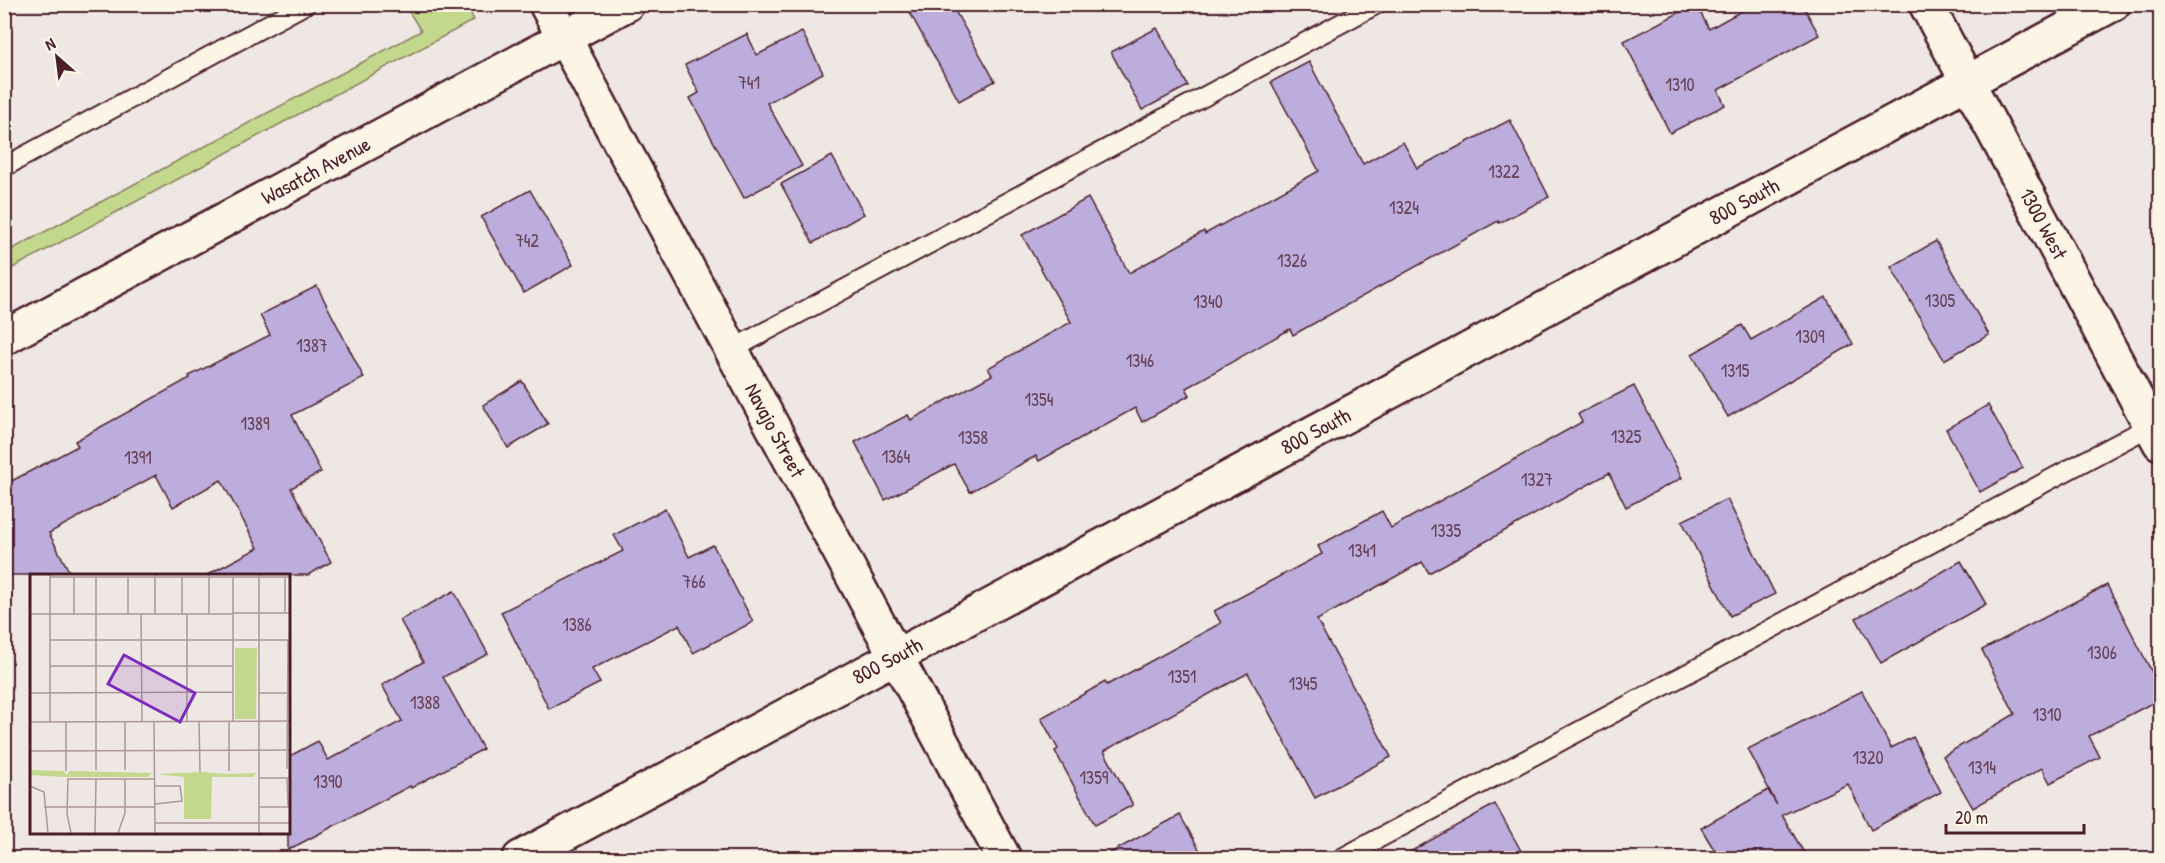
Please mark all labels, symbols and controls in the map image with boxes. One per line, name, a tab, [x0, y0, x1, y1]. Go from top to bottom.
north arrow	[27, 27, 87, 87]
text: N	[41, 32, 59, 55]
house number: 741	[738, 70, 760, 95]
house number: 1310	[1665, 72, 1695, 97]
street label: Wasatch Avenue	[256, 129, 375, 211]
house number: 1322	[1488, 159, 1520, 184]
street label: 800 South	[1704, 171, 1784, 232]
street label: 1300 West	[2013, 183, 2075, 265]
house number: 1324	[1389, 195, 1419, 220]
house number: 742	[515, 228, 540, 253]
house number: 1326	[1277, 248, 1307, 273]
house number: 1305	[1925, 288, 1956, 313]
house number: 1340	[1193, 289, 1223, 314]
house number: 1309	[1795, 324, 1825, 349]
house number: 1387	[296, 333, 328, 358]
house number: 1346	[1126, 348, 1154, 373]
house number: 1315	[1721, 358, 1750, 383]
street label: Navajo Street	[738, 378, 813, 483]
house number: 1354	[1025, 387, 1054, 412]
street label: 800 South	[1276, 400, 1356, 461]
house number: 1389	[241, 411, 270, 436]
house number: 1325	[1611, 424, 1642, 449]
house number: 1358	[958, 425, 988, 450]
house number: 1364	[882, 444, 911, 469]
house number: 1391	[124, 445, 152, 470]
house number: 1327	[1521, 467, 1553, 492]
house number: 1335	[1431, 518, 1462, 543]
house number: 1341	[1348, 538, 1376, 563]
house number: 766	[682, 569, 706, 594]
inset map	[30, 574, 290, 833]
house number: 1386	[562, 612, 592, 637]
street label: 800 South	[847, 630, 927, 691]
house number: 1306	[2087, 640, 2117, 665]
house number: 1351	[1168, 664, 1196, 689]
house number: 1345	[1289, 671, 1318, 696]
house number: 1388	[410, 690, 440, 715]
house number: 1310	[2032, 702, 2062, 727]
house number: 1320	[1852, 745, 1884, 770]
house number: 1314	[1968, 755, 1996, 780]
house number: 1359	[1080, 765, 1109, 790]
house number: 1390	[313, 769, 343, 794]
scale bar	[1946, 797, 2084, 835]
text: 20 m	[1955, 805, 1988, 830]

